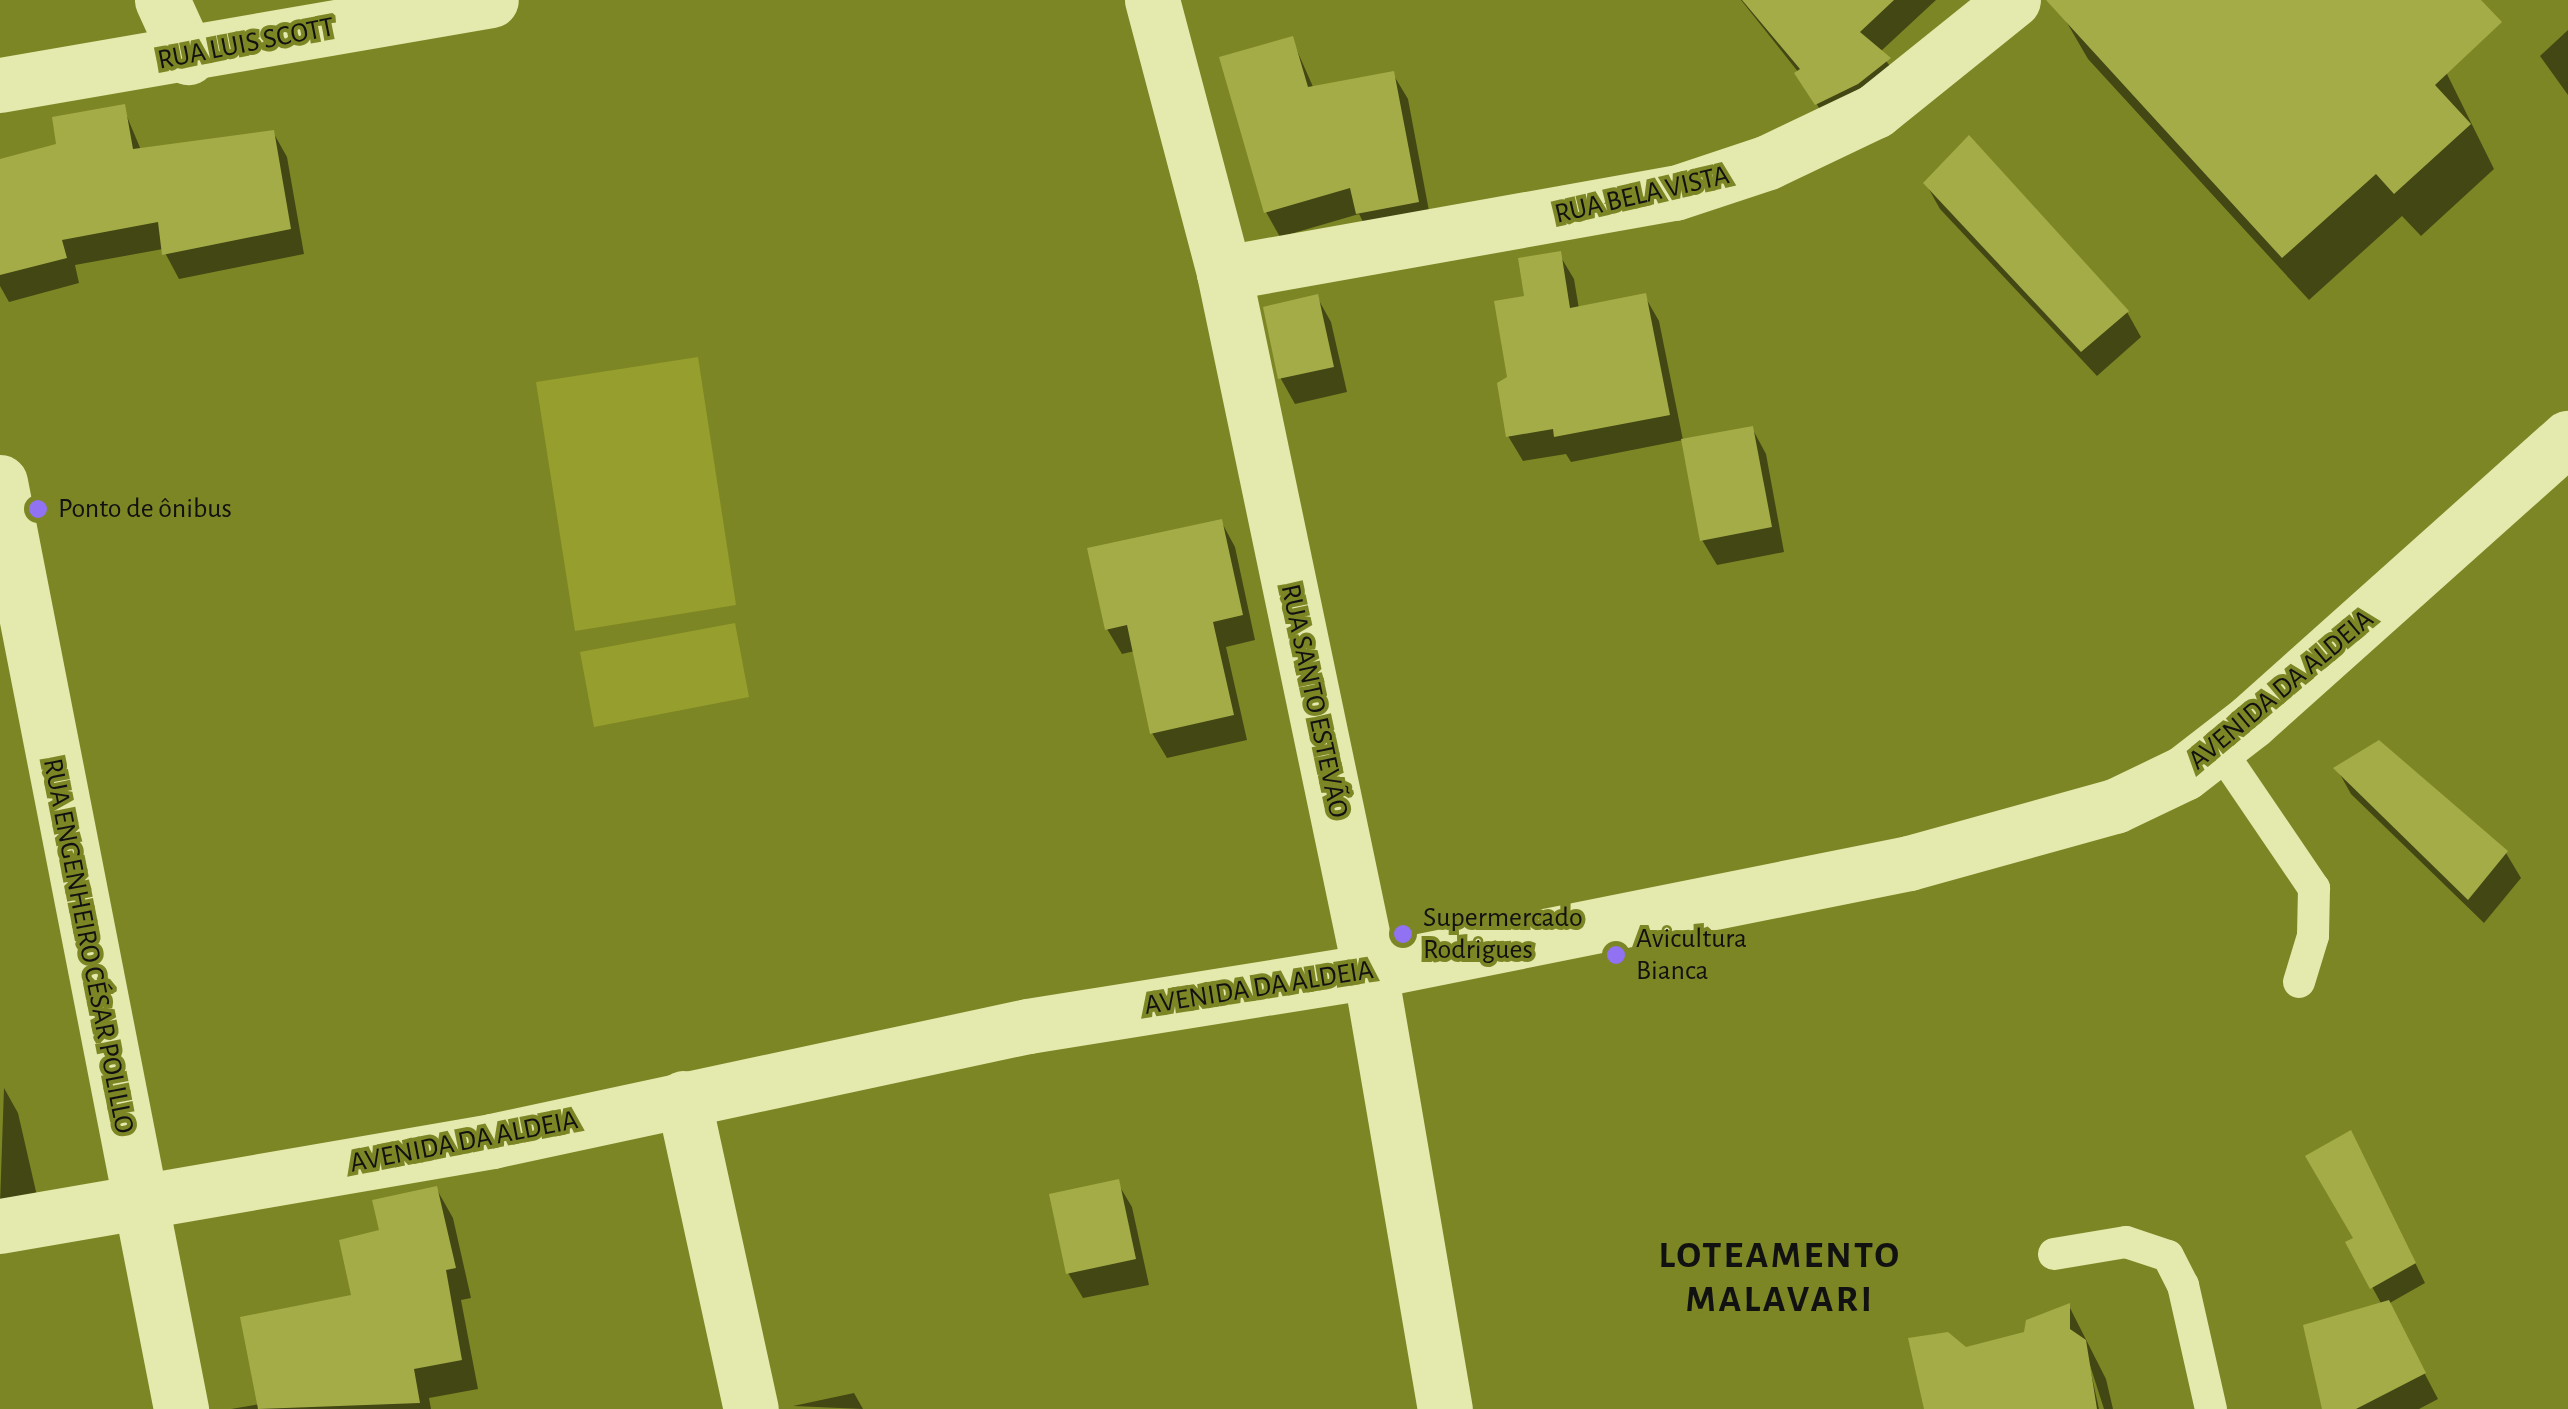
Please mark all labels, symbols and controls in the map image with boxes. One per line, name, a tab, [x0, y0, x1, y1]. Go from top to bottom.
street label: RUA LUIS SCOTT	[155, 10, 337, 78]
street label: RUA BELA VISTA	[1551, 159, 1733, 231]
place label: Ponto de ônibus	[58, 492, 232, 526]
marker: Ponto de ônibus	[27, 498, 49, 520]
street label: RUA SANTO ESTEVÃO	[1273, 581, 1355, 821]
street label: AVENIDA DA ALDEIA	[2181, 603, 2381, 777]
street label: RUA ENGENHEIRO CÉSAR POLILLO	[35, 756, 141, 1136]
place label: Supermercado Rodrigues	[1423, 901, 1583, 967]
place label: Avicultura Bianca	[1636, 922, 1747, 988]
marker: Supermercado Rodrigues	[1392, 923, 1414, 945]
marker: Avicultura Bianca	[1605, 944, 1627, 966]
street label: AVENIDA DA ALDEIA	[1142, 953, 1376, 1023]
street label: AVENIDA DA ALDEIA	[347, 1103, 581, 1181]
district label: LOTEAMENTO MALAVARI	[1659, 1234, 1901, 1324]

